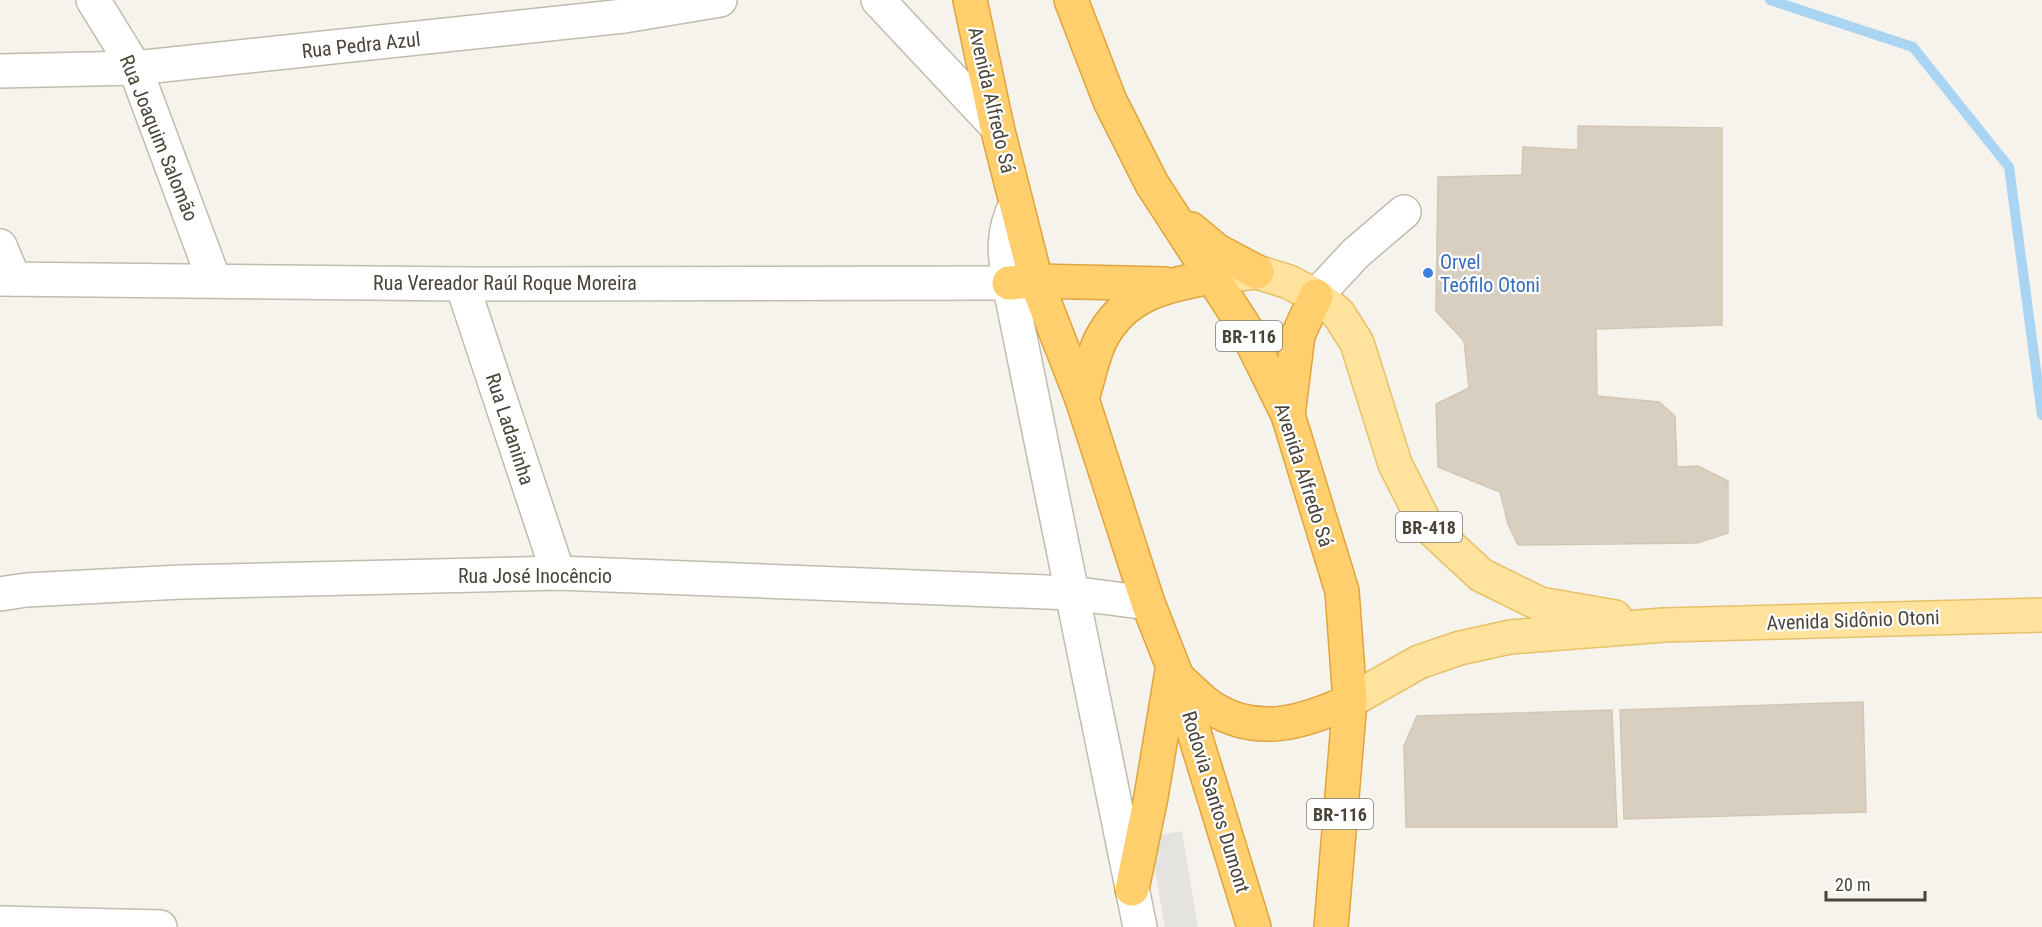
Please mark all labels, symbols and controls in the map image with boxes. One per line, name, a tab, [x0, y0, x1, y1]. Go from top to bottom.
street label: Avenida Alfredo Sá	[963, 24, 1021, 176]
street label: Rua Pedra Azul	[300, 27, 422, 63]
street label: Rua Joaquim Salomão	[115, 51, 203, 225]
place label: Orvel Teófilo Otoni	[1440, 250, 1540, 297]
marker: Orvel Teófilo Otoni	[1421, 266, 1435, 280]
street label: Rua Vereador Raúl Roque Moreira	[373, 271, 637, 295]
road number: BR-116	[1216, 321, 1282, 351]
street label: Rua Ladaninha	[481, 370, 539, 488]
street label: Avenida Alfredo Sá	[1269, 400, 1339, 550]
road number: BR-418	[1396, 512, 1462, 542]
street label: Rua José Inocêncio	[458, 564, 612, 588]
street label: Avenida Sidônio Otoni	[1766, 605, 1940, 635]
street label: Rodovia Santos Dumont	[1177, 708, 1255, 896]
road number: BR-116	[1307, 799, 1373, 829]
scale bar	[1826, 864, 1925, 902]
text: 20 m	[1835, 874, 1870, 895]

